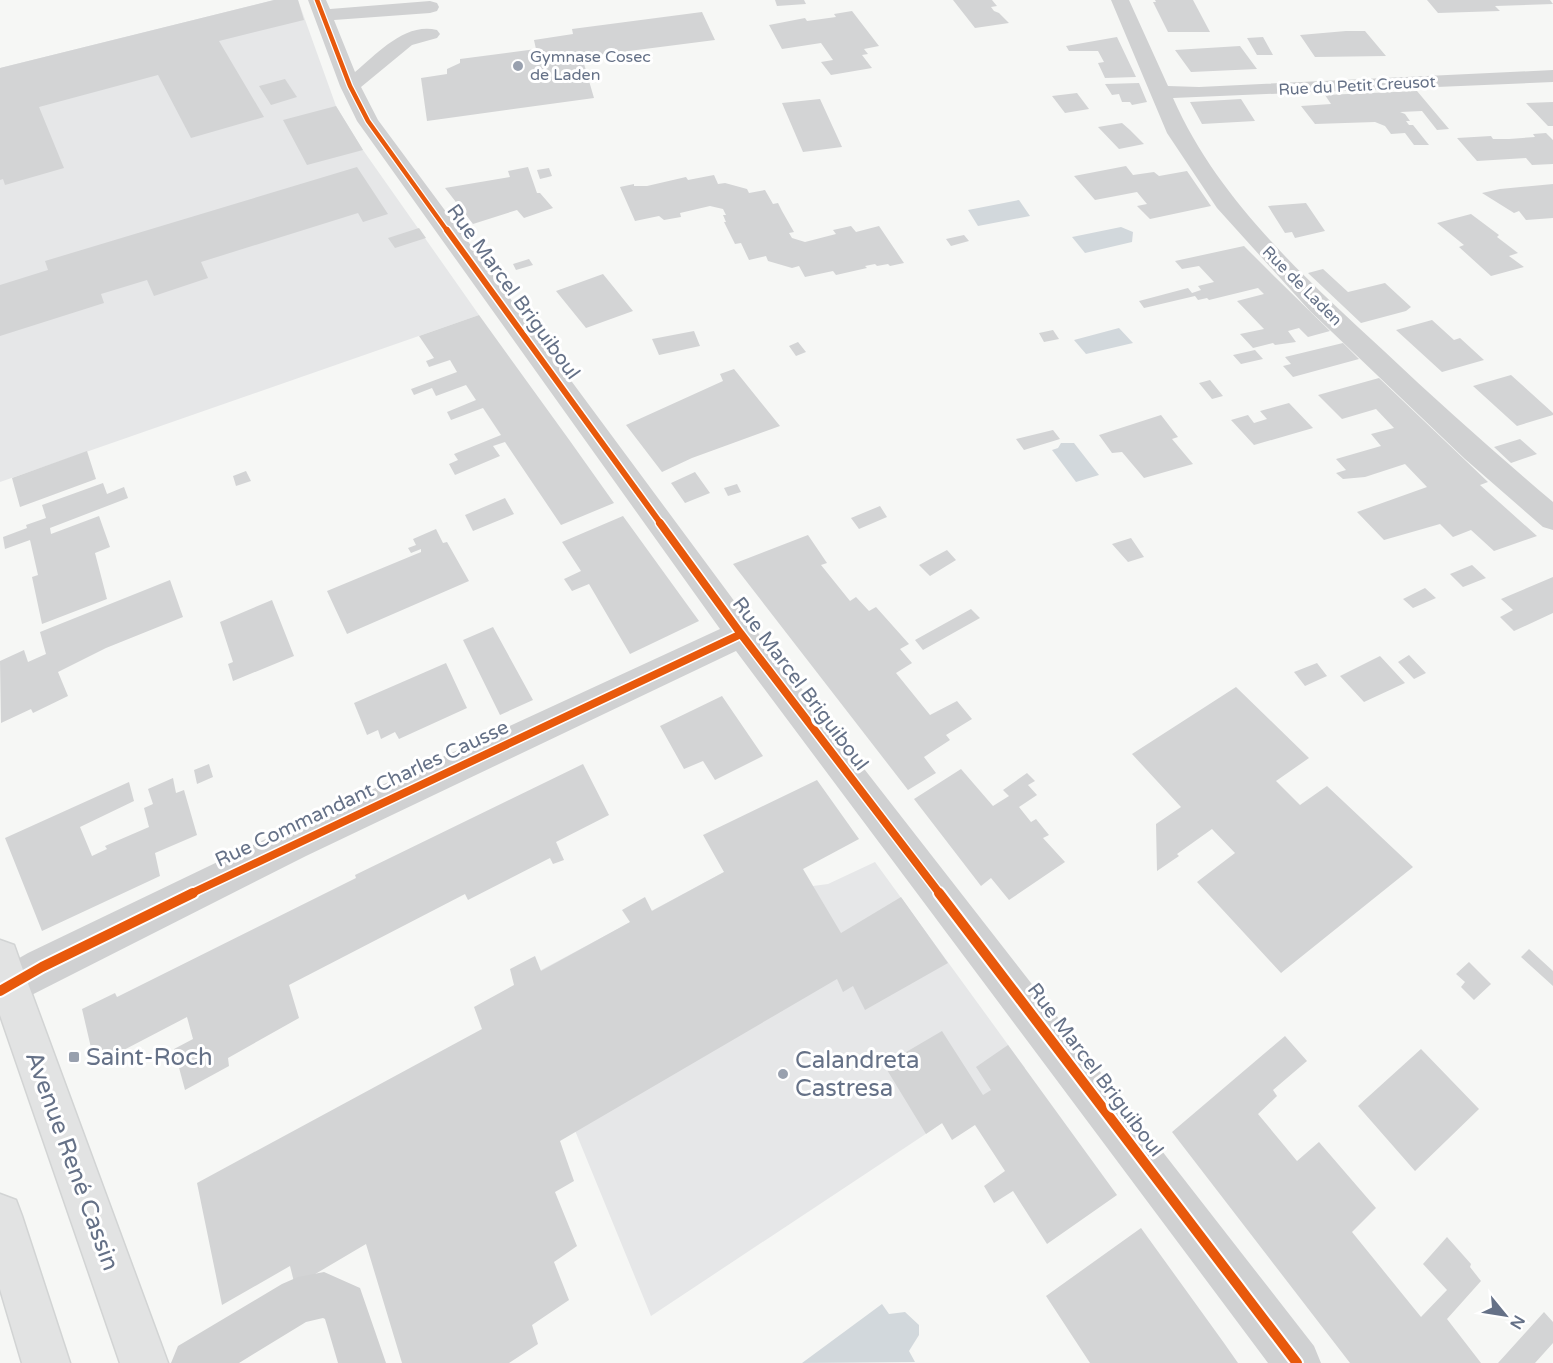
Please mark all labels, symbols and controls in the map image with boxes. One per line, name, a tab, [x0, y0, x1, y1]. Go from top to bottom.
place label: Gymnase Cosec de Laden	[530, 47, 651, 85]
marker: Gymnase Cosec de Laden	[511, 59, 525, 73]
street label: Rue du Petit Creusot	[1278, 72, 1436, 100]
street label: Rue Marcel Briguiboul	[441, 200, 585, 384]
street label: Rue de Laden	[1258, 242, 1346, 330]
street label: Rue Marcel Briguiboul	[727, 593, 873, 775]
street label: Rue Commandant Charles Causse	[211, 715, 513, 873]
street label: Rue Marcel Briguiboul	[1022, 979, 1168, 1161]
place label: Saint-Roch	[86, 1043, 213, 1072]
place label: Calandreta Castresa	[795, 1046, 919, 1103]
street label: Avenue René Cassin	[19, 1047, 125, 1275]
marker: Saint-Roch	[67, 1050, 81, 1064]
marker: Calandreta Castresa	[776, 1067, 790, 1081]
north arrow	[1475, 1285, 1535, 1345]
text: N	[1505, 1311, 1529, 1333]

